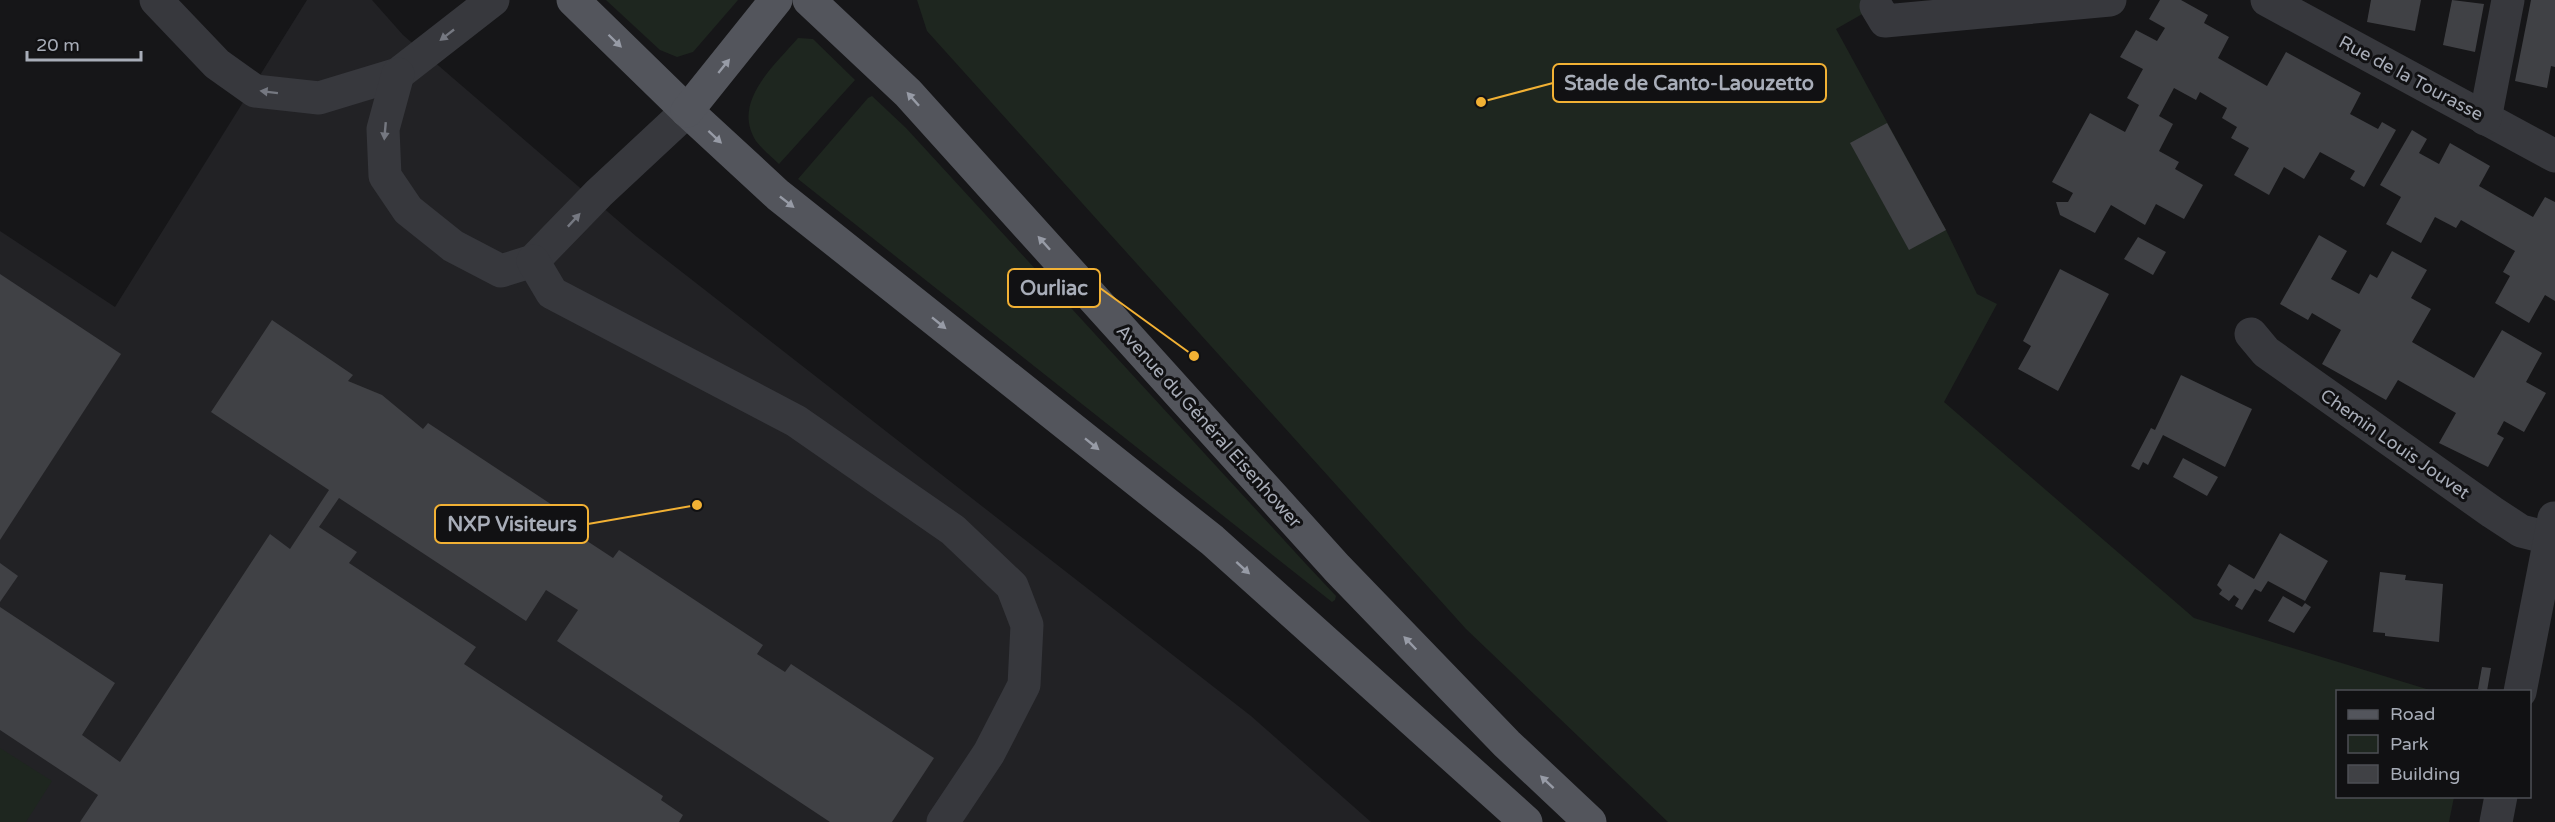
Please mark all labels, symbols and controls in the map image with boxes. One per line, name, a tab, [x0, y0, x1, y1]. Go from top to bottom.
scale bar	[27, 24, 141, 62]
one-way arrow	[439, 29, 455, 42]
street label: Rue de la Tourasse	[2335, 31, 2487, 125]
text: 20 m	[36, 34, 80, 56]
one-way arrow	[607, 34, 622, 48]
one-way arrow	[717, 58, 730, 74]
callout: Stade de Canto-Laouzetto	[1553, 64, 1826, 102]
text: Stade de Canto-Laouzetto	[1564, 72, 1814, 96]
one-way arrow	[260, 87, 279, 97]
one-way arrow	[907, 92, 921, 106]
one-way arrow	[380, 121, 389, 140]
one-way arrow	[707, 130, 722, 143]
one-way arrow	[779, 195, 794, 207]
one-way arrow	[567, 212, 581, 227]
one-way arrow	[1037, 236, 1051, 251]
callout: Ourliac	[1008, 269, 1100, 307]
text: Ourliac	[1020, 277, 1088, 301]
one-way arrow	[931, 316, 947, 329]
street label: Avenue du Général Eisenhower	[1112, 320, 1306, 532]
street label: Chemin Louis Jouvet	[2316, 384, 2474, 504]
one-way arrow	[1084, 438, 1099, 450]
callout: NXP Visiteurs	[435, 505, 588, 543]
text: NXP Visiteurs	[447, 513, 577, 537]
one-way arrow	[1235, 561, 1250, 575]
one-way arrow	[1403, 637, 1417, 651]
legend	[2336, 690, 2531, 798]
text: Road	[2390, 703, 2435, 725]
text: Park	[2390, 733, 2429, 755]
text: Building	[2390, 763, 2460, 785]
one-way arrow	[1540, 776, 1555, 789]

